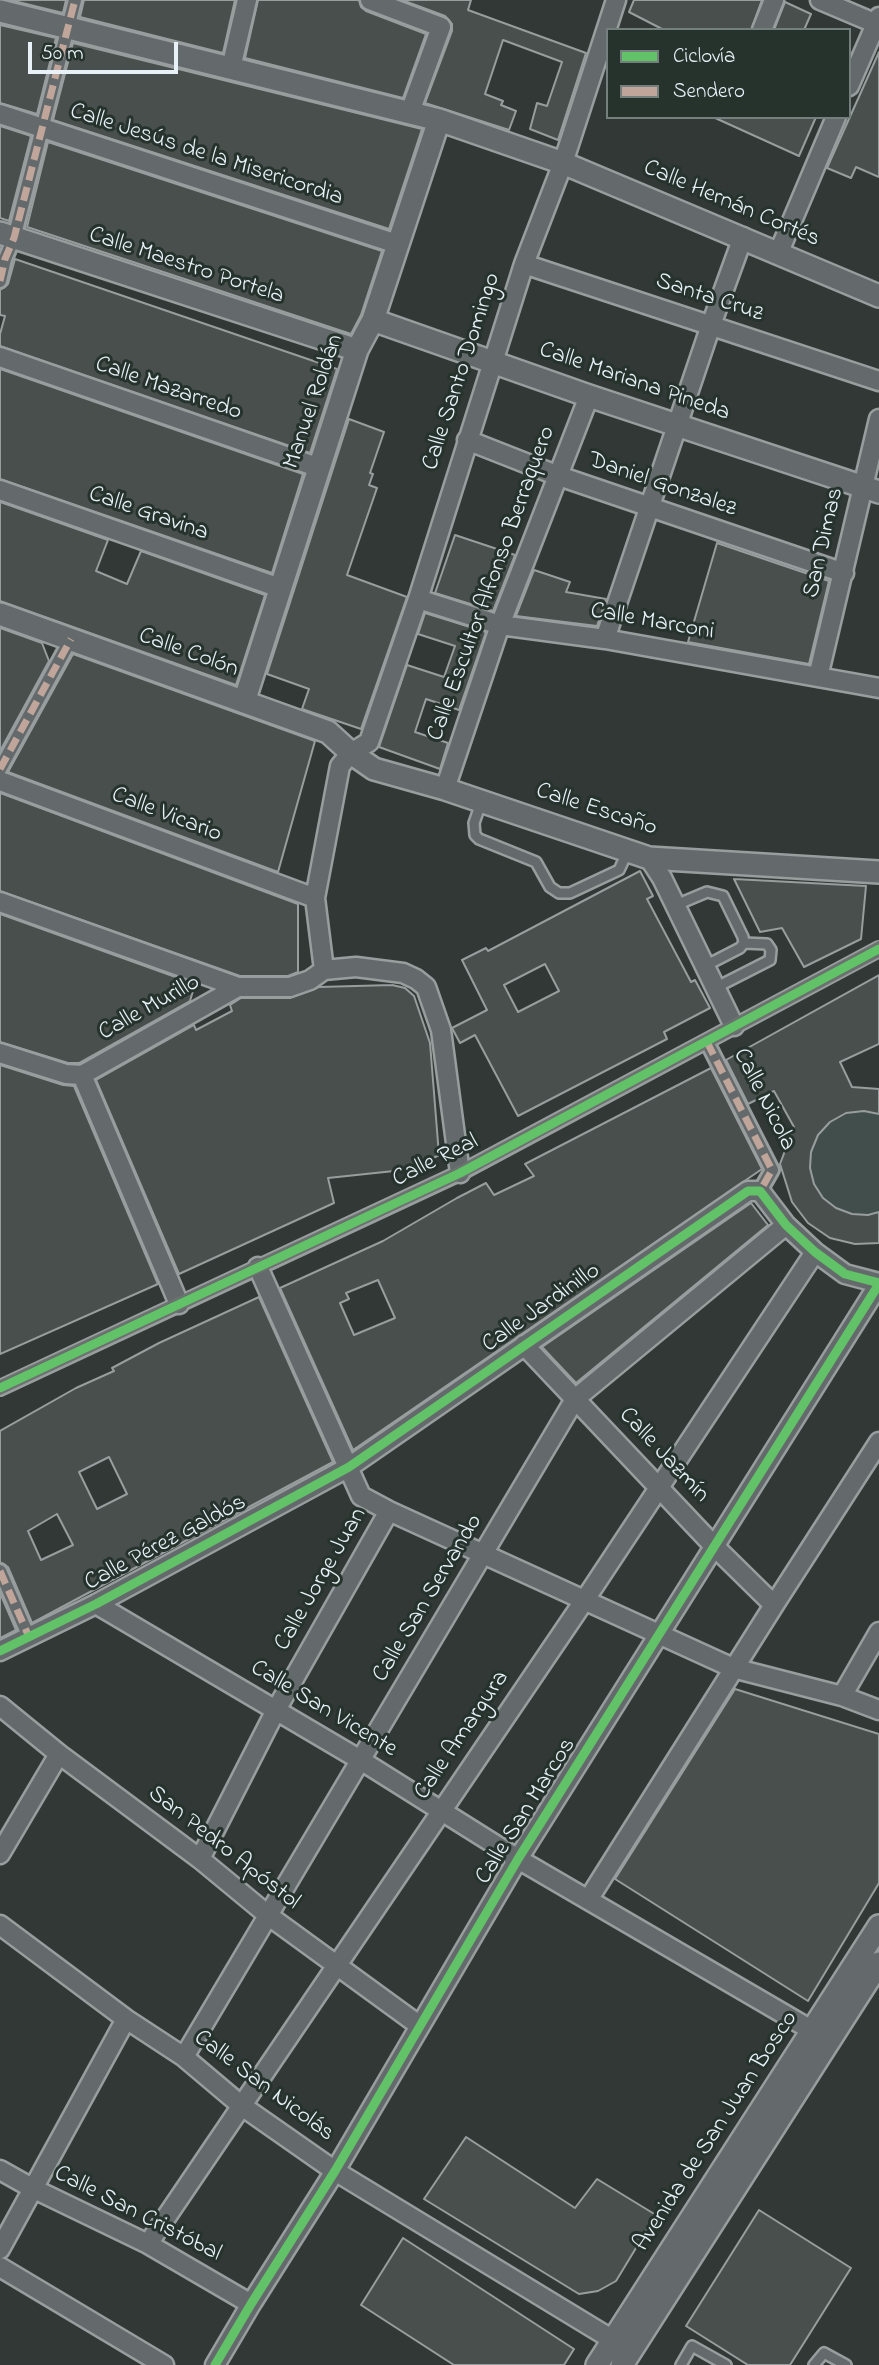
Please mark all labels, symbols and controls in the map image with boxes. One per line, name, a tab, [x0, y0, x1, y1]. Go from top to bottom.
scale bar	[32, 28, 182, 72]
legend	[606, 28, 851, 119]
text: 50 m	[41, 39, 84, 69]
text: Ciclovía	[673, 42, 735, 72]
text: Sendero	[673, 77, 745, 107]
street label: Calle Jesús de la Misericordia	[66, 98, 346, 214]
street label: Calle Hernán Cortés	[638, 155, 824, 255]
street label: Calle Maestro Portela	[85, 222, 287, 312]
street label: Santa Cruz	[652, 268, 766, 330]
street label: Calle Santo Domingo	[417, 270, 509, 474]
street label: Manuel Roldán	[279, 331, 351, 473]
street label: Calle Mariana Pineda	[535, 337, 733, 429]
street label: Calle Mazarredo	[91, 351, 245, 429]
street label: Calle Escultor Alfonso Berraquero	[423, 423, 563, 745]
street label: Daniel Gonzalez	[584, 447, 740, 525]
street label: Calle Gravina	[84, 481, 212, 549]
street label: San Dimas	[798, 485, 852, 601]
street label: Calle Marconi	[588, 598, 716, 648]
street label: Calle Colón	[134, 623, 242, 685]
street label: Calle Escaño	[532, 778, 660, 844]
street label: Calle Vicario	[107, 782, 225, 850]
street label: Calle Murillo	[94, 969, 206, 1049]
street label: Calle Nicola	[725, 1044, 801, 1156]
street label: Calle Real	[388, 1129, 484, 1195]
street label: Calle Jardinillo	[477, 1258, 607, 1360]
street label: Calle Jazmín	[611, 1402, 715, 1510]
street label: Calle Pérez Galdós	[80, 1489, 252, 1599]
street label: Calle Jorge Juan	[269, 1503, 375, 1657]
street label: Calle San Servando	[368, 1510, 490, 1688]
street label: Calle San Vicente	[244, 1655, 402, 1765]
street label: Calle Amargura	[409, 1666, 517, 1806]
street label: Calle San Marcos	[470, 1733, 584, 1891]
street label: San Pedro Apóstol	[141, 1781, 305, 1917]
street label: Avenida de San Juan Bosco	[628, 2006, 806, 2258]
street label: Calle San Nicolás	[187, 2025, 339, 2149]
street label: Calle San Cristóbal	[49, 2160, 225, 2270]

